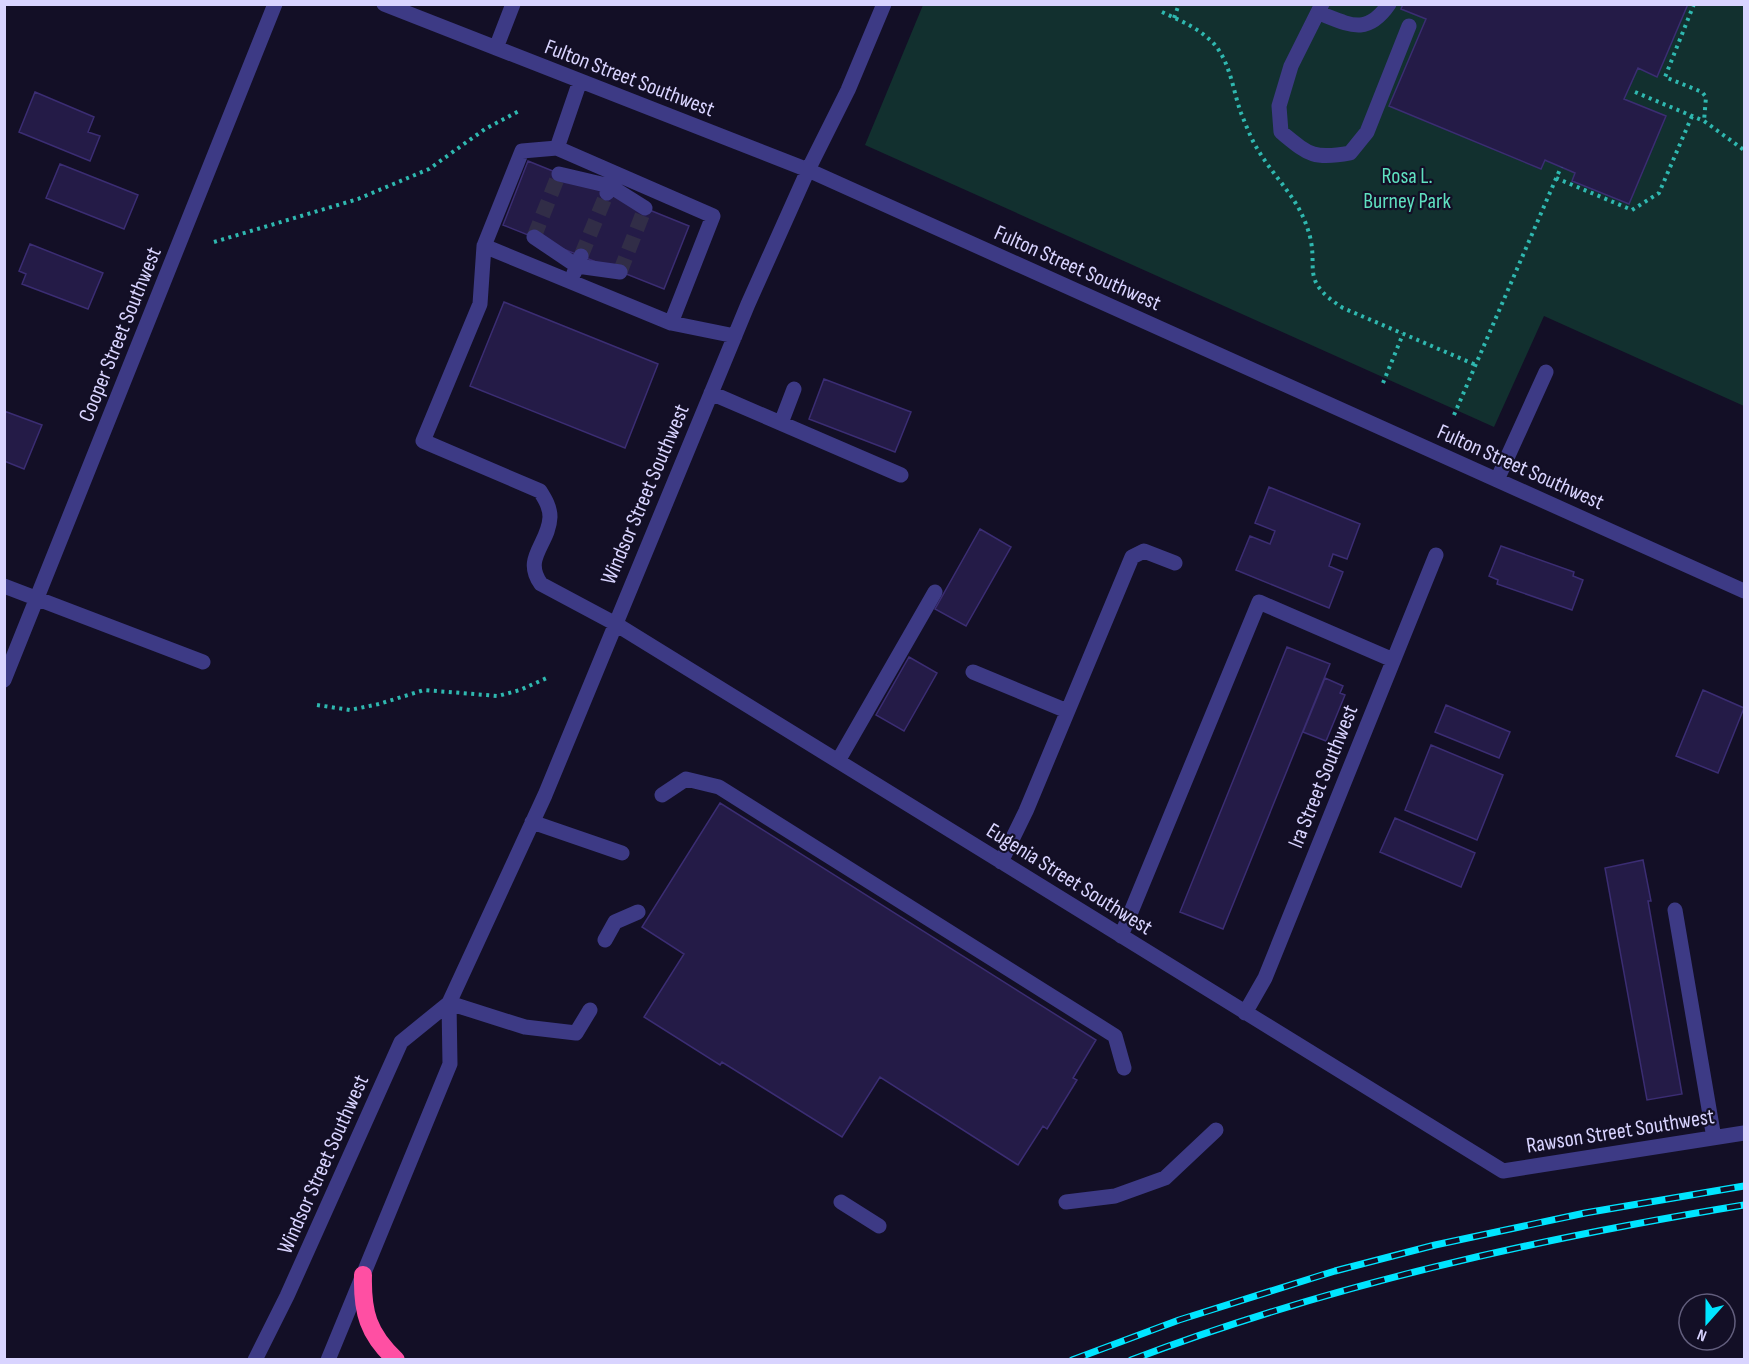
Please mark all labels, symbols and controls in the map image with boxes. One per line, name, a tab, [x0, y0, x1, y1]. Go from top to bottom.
street label: Fulton Street Southwest	[541, 34, 718, 123]
park label: Rosa L. Burney Park	[1363, 163, 1451, 215]
street label: Fulton Street Southwest	[990, 219, 1165, 317]
street label: Cooper Street Southwest	[73, 243, 168, 426]
street label: Windsor Street Southwest	[595, 400, 696, 589]
street label: Fulton Street Southwest	[1433, 418, 1608, 516]
street label: Ira Street Southwest	[1282, 701, 1364, 852]
street label: Eugenia Street Southwest	[981, 817, 1157, 941]
street label: Windsor Street Southwest	[272, 1071, 375, 1258]
street label: Rawson Street Southwest	[1524, 1103, 1716, 1160]
north arrow	[1677, 1292, 1737, 1352]
text: N	[1695, 1324, 1710, 1345]

